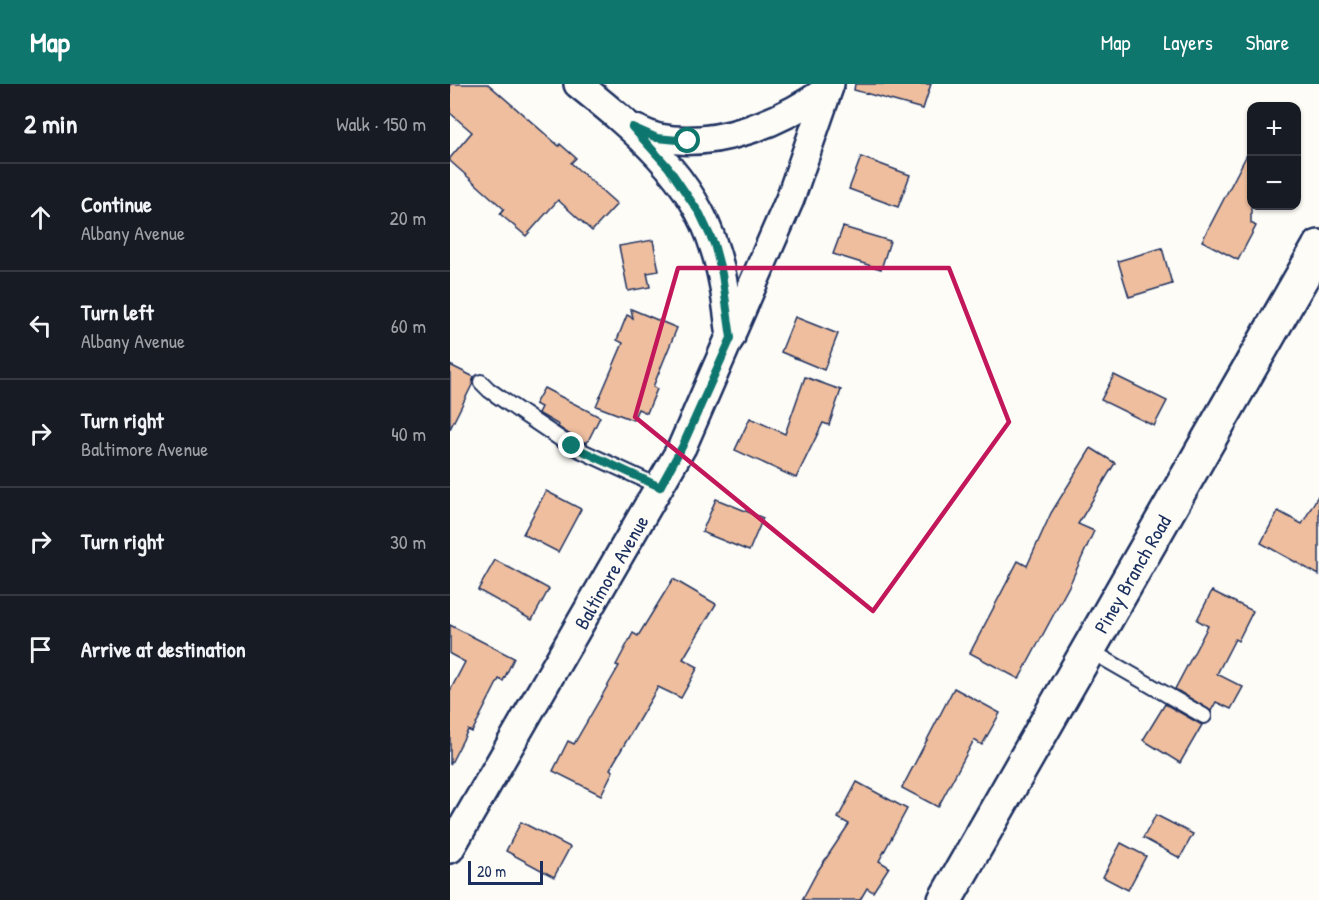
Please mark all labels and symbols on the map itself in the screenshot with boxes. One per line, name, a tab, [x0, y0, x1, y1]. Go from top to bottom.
route start	[674, 127, 700, 153]
route end	[558, 432, 584, 458]
street label: Baltimore Avenue	[567, 510, 655, 634]
street label: Piney Branch Road	[1087, 510, 1177, 638]
scale bar	[468, 858, 543, 886]

